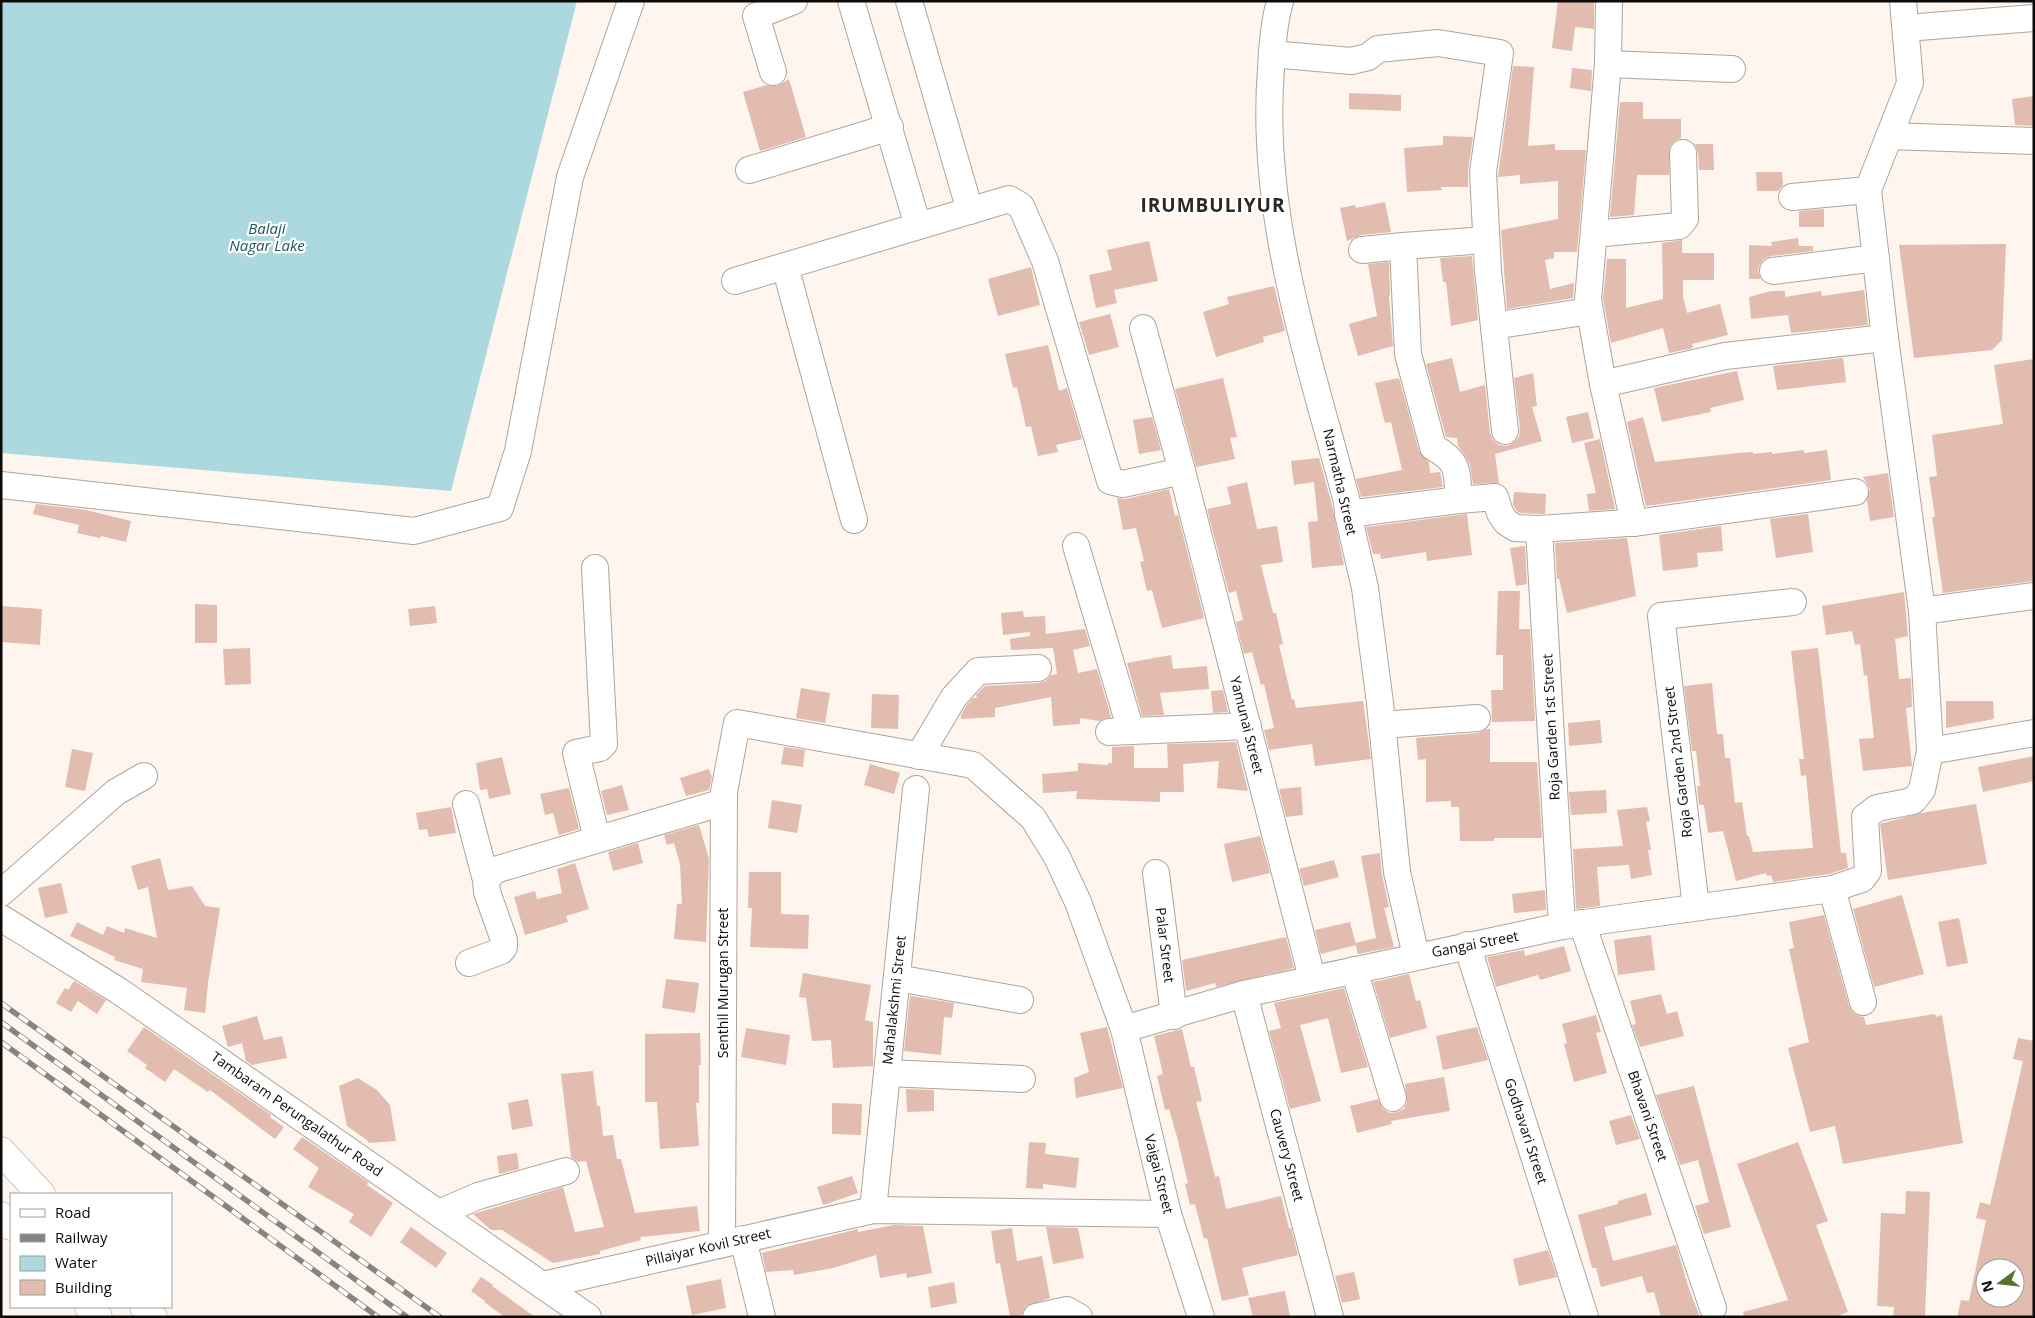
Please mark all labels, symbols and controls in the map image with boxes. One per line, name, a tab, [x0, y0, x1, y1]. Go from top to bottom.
district label: IRUMBULIYUR	[1140, 192, 1286, 218]
water label: Balaji Nagar Lake	[229, 218, 305, 255]
street label: Narmatha Street	[1319, 427, 1362, 537]
street label: Roja Garden 1st Street	[1537, 653, 1564, 801]
street label: Yamunai Street	[1226, 674, 1269, 776]
street label: Roja Garden 2nd Street	[1659, 685, 1696, 839]
street label: Palar Street	[1151, 906, 1180, 984]
street label: Senthil Murugan Street	[713, 908, 732, 1058]
street label: Gangai Street	[1430, 926, 1520, 961]
street label: Mahalakshmi Street	[877, 934, 910, 1066]
street label: Tambaram Perungalathur Road	[208, 1047, 387, 1180]
street label: Bhavani Street	[1624, 1068, 1673, 1164]
street label: Godhavari Street	[1500, 1075, 1553, 1186]
street label: Cauvery Street	[1266, 1106, 1309, 1203]
street label: Vaigai Street	[1140, 1132, 1179, 1216]
legend	[10, 1193, 172, 1308]
text: Road	[55, 1202, 91, 1222]
street label: Pillaiyar Kovil Street	[643, 1223, 773, 1270]
text: Railway	[55, 1227, 108, 1247]
text: Water	[55, 1252, 97, 1272]
north arrow	[1975, 1258, 2025, 1308]
text: Building	[55, 1277, 112, 1297]
text: N	[1976, 1279, 1998, 1294]

